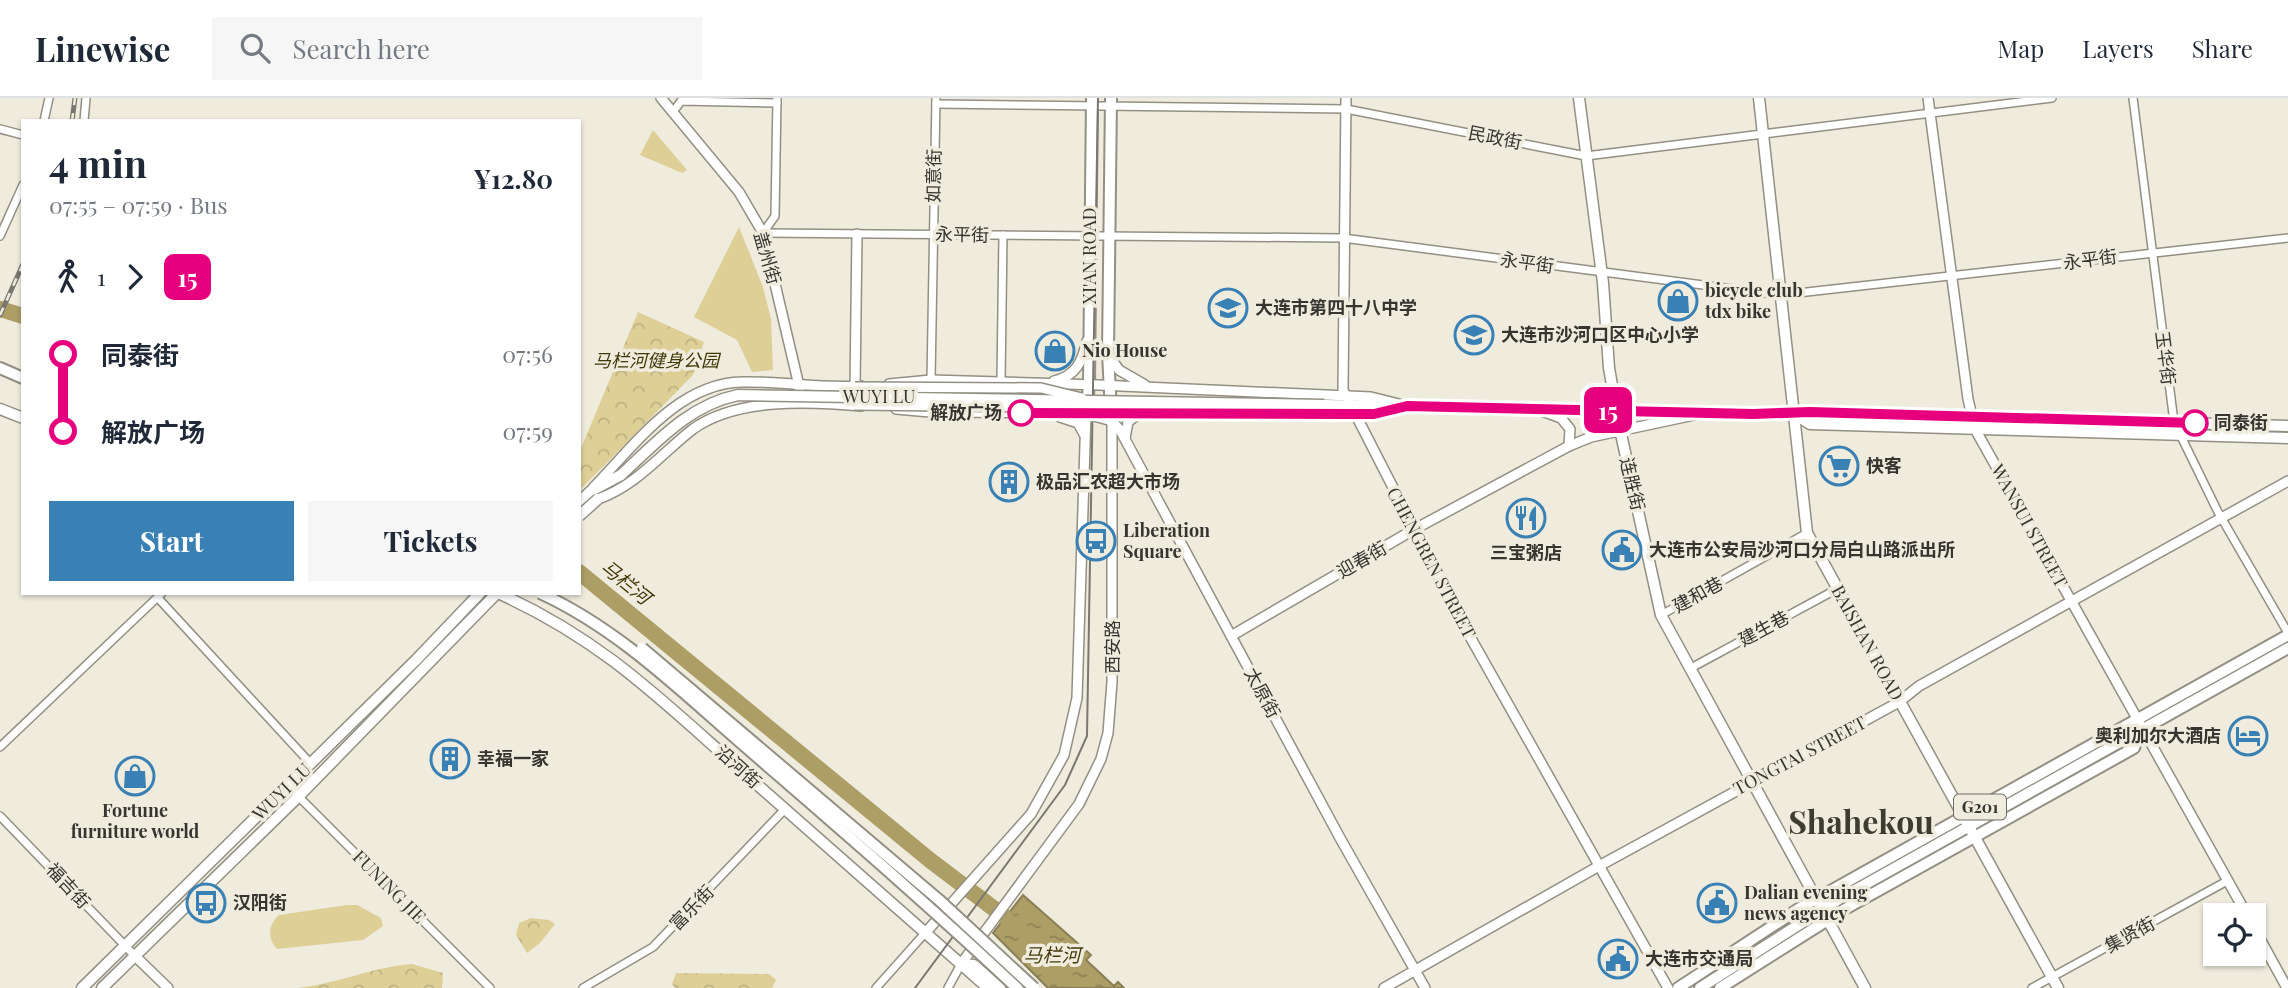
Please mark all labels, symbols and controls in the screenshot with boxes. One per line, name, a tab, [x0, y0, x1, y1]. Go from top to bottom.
search box	[212, 17, 702, 80]
text: Linewise	[35, 26, 170, 70]
icon: search	[236, 29, 274, 67]
text: Search here	[292, 31, 430, 66]
text: Map	[1998, 32, 2044, 64]
text: Layers	[2082, 32, 2154, 64]
text: Share	[2192, 32, 2253, 64]
street label: 民政街	[1466, 120, 1524, 154]
text: 4 min	[49, 137, 147, 188]
street label: 如意街	[921, 149, 945, 203]
text: ¥12.80	[473, 161, 553, 196]
text: 07:55 – 07:59 · Bus	[49, 189, 228, 220]
street label: XI'AN ROAD	[1077, 208, 1101, 304]
street label: 永平街	[935, 222, 989, 246]
street label: 盖州街	[749, 228, 787, 287]
street label: 永平街	[2062, 244, 2118, 274]
street label: 永平街	[1499, 246, 1556, 278]
icon: walk	[49, 258, 87, 296]
icon: forward	[116, 258, 154, 296]
text: 1	[97, 261, 106, 292]
text: 15	[178, 261, 197, 293]
place label: bicycle club tdx bike	[1704, 278, 1803, 323]
shop icon: bicycle club tdx bike	[1657, 280, 1699, 322]
school or university icon: 大连市第四十八中学	[1207, 287, 1249, 329]
place label: 大连市第四十八中学	[1255, 295, 1417, 319]
school or university icon: 大连市沙河口区中心小学	[1453, 314, 1495, 356]
place label: 大连市沙河口区中心小学	[1501, 322, 1699, 346]
shop icon: Nio House	[1034, 330, 1076, 372]
street label: 玉华街	[2151, 330, 2181, 386]
text: 同泰街	[101, 337, 179, 372]
text: 07:56	[502, 338, 553, 369]
place label: Nio House	[1082, 338, 1167, 362]
park label: 马栏河健身公园	[593, 348, 722, 372]
street label: WUYI LU	[842, 384, 915, 408]
line badge: 15	[1576, 387, 1640, 433]
text: 15	[1598, 394, 1618, 426]
place label: 解放广场	[930, 400, 1002, 424]
marker: 解放广场	[1008, 400, 1034, 426]
marker: 同泰街	[2182, 410, 2208, 436]
place label: 同泰街	[2214, 410, 2268, 434]
text: 解放广场	[101, 414, 205, 449]
text: 07:59	[502, 415, 553, 446]
supermarket icon: 快客	[1818, 445, 1860, 487]
place label: 快客	[1866, 453, 1902, 477]
street label: 连胜街	[1615, 455, 1651, 513]
street label: WANSUI STREET	[1986, 459, 2074, 591]
building icon: 极品汇农超大市场	[988, 461, 1030, 503]
place label: 极品汇农超大市场	[1036, 469, 1180, 493]
street label: CHENGREN STREET	[1382, 483, 1482, 642]
restaurant icon: 三宝粥店	[1505, 497, 1547, 539]
button: Start	[49, 501, 294, 581]
button: Tickets	[308, 501, 553, 581]
place label: Liberation Square	[1123, 518, 1210, 563]
bus stop icon: Liberation Square	[1075, 520, 1117, 562]
public building icon: 大连市公安局沙河口分局白山路派出所	[1601, 529, 1643, 571]
street label: 迎春街	[1332, 535, 1391, 583]
place label: 大连市公安局沙河口分局白山路派出所	[1649, 537, 1955, 561]
place label: 三宝粥店	[1490, 540, 1562, 564]
water label: 马栏河	[596, 553, 660, 612]
street label: 建和巷	[1668, 571, 1727, 618]
street label: BAISHAN ROAD	[1826, 581, 1909, 704]
street label: 建生巷	[1734, 605, 1793, 651]
street label: 西安路	[1100, 620, 1124, 674]
street label: 太原街	[1240, 663, 1286, 722]
street label: TONGTAI STREET	[1729, 710, 1870, 800]
hotel icon: 奥利加尔大酒店	[2227, 715, 2269, 757]
place label: 奥利加尔大酒店	[2095, 723, 2221, 747]
building icon: 幸福一家	[429, 738, 471, 780]
street label: 沿河街	[711, 739, 767, 793]
place label: 幸福一家	[477, 746, 549, 770]
shop icon: Fortune furniture world	[114, 755, 156, 797]
street label: WUYI LU	[246, 757, 316, 826]
road number: G201	[1954, 794, 2006, 820]
place label: Fortune furniture world	[71, 798, 200, 843]
district label: Shahekou	[1788, 799, 1934, 842]
street label: FUNING JIE	[348, 845, 431, 928]
street label: 福吉街	[42, 857, 96, 913]
street label: 富乐街	[664, 880, 719, 935]
place label: Dalian evening news agency	[1744, 880, 1867, 925]
bus stop icon: 汉阳街	[185, 882, 227, 924]
public building icon: Dalian evening news agency	[1696, 882, 1738, 924]
place label: 汉阳街	[233, 890, 287, 914]
map controls	[2203, 903, 2266, 966]
button: locate	[2203, 903, 2266, 966]
street label: 集贤街	[2100, 911, 2159, 958]
public building icon: 大连市交通局	[1597, 938, 1639, 980]
water label: 马栏河	[1023, 941, 1084, 967]
place label: 大连市交通局	[1645, 946, 1753, 970]

